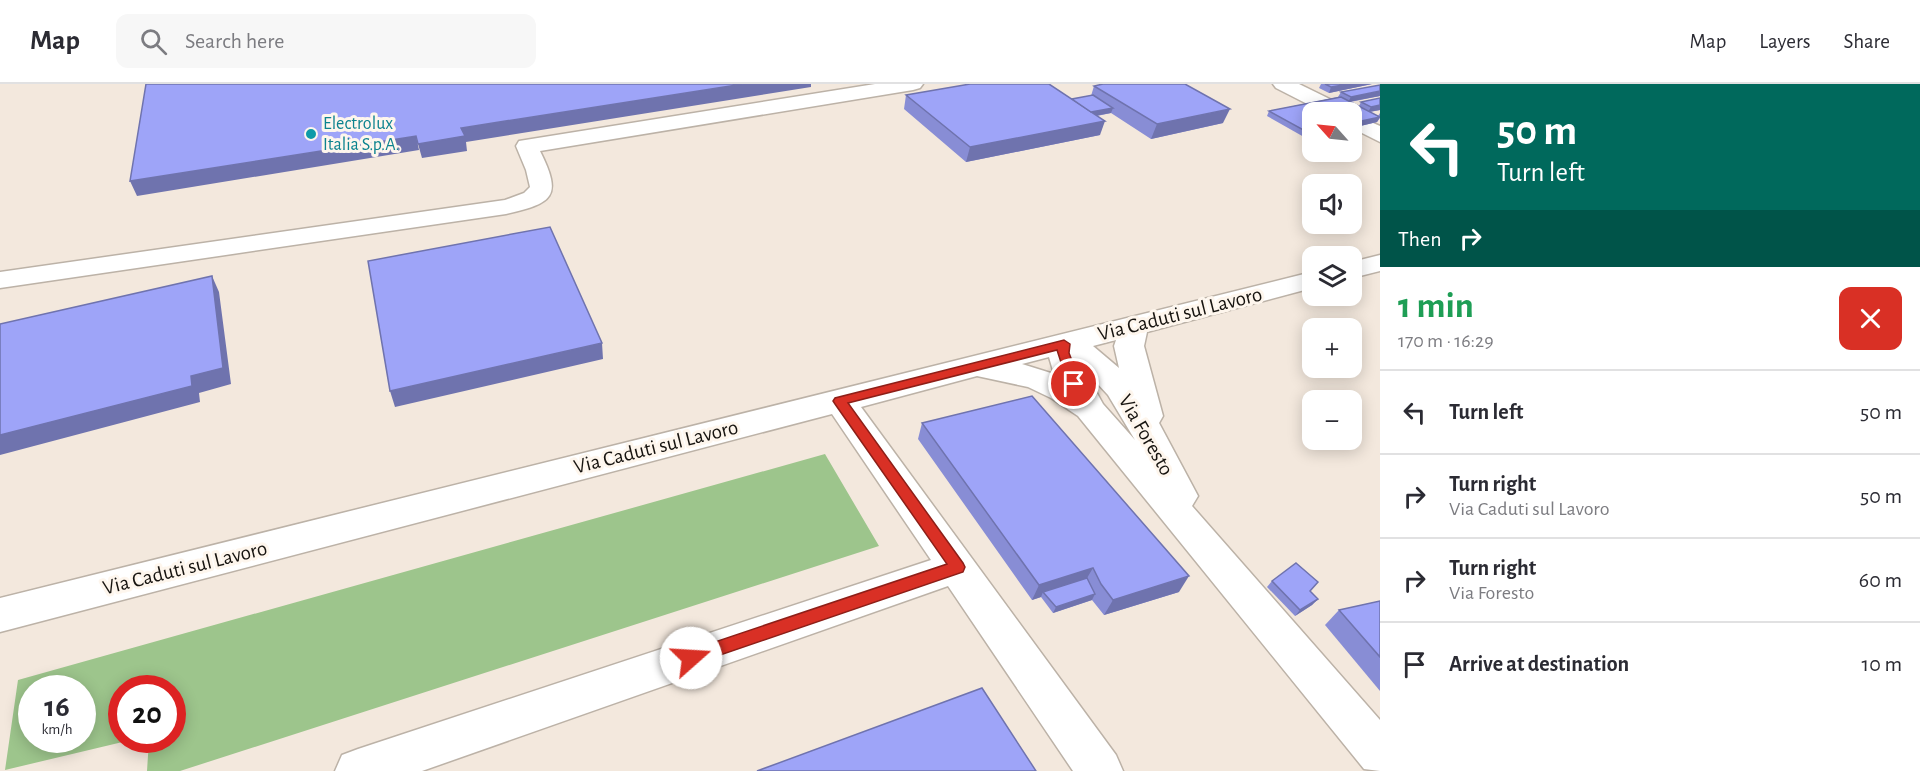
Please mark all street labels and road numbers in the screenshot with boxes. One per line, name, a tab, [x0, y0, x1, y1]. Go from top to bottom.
street label: Via Caduti sul Lavoro	[1096, 283, 1264, 345]
street label: Via Foresto	[1115, 391, 1177, 479]
street label: Via Caduti sul Lavoro	[572, 416, 740, 478]
street label: Via Caduti sul Lavoro	[101, 537, 269, 599]

